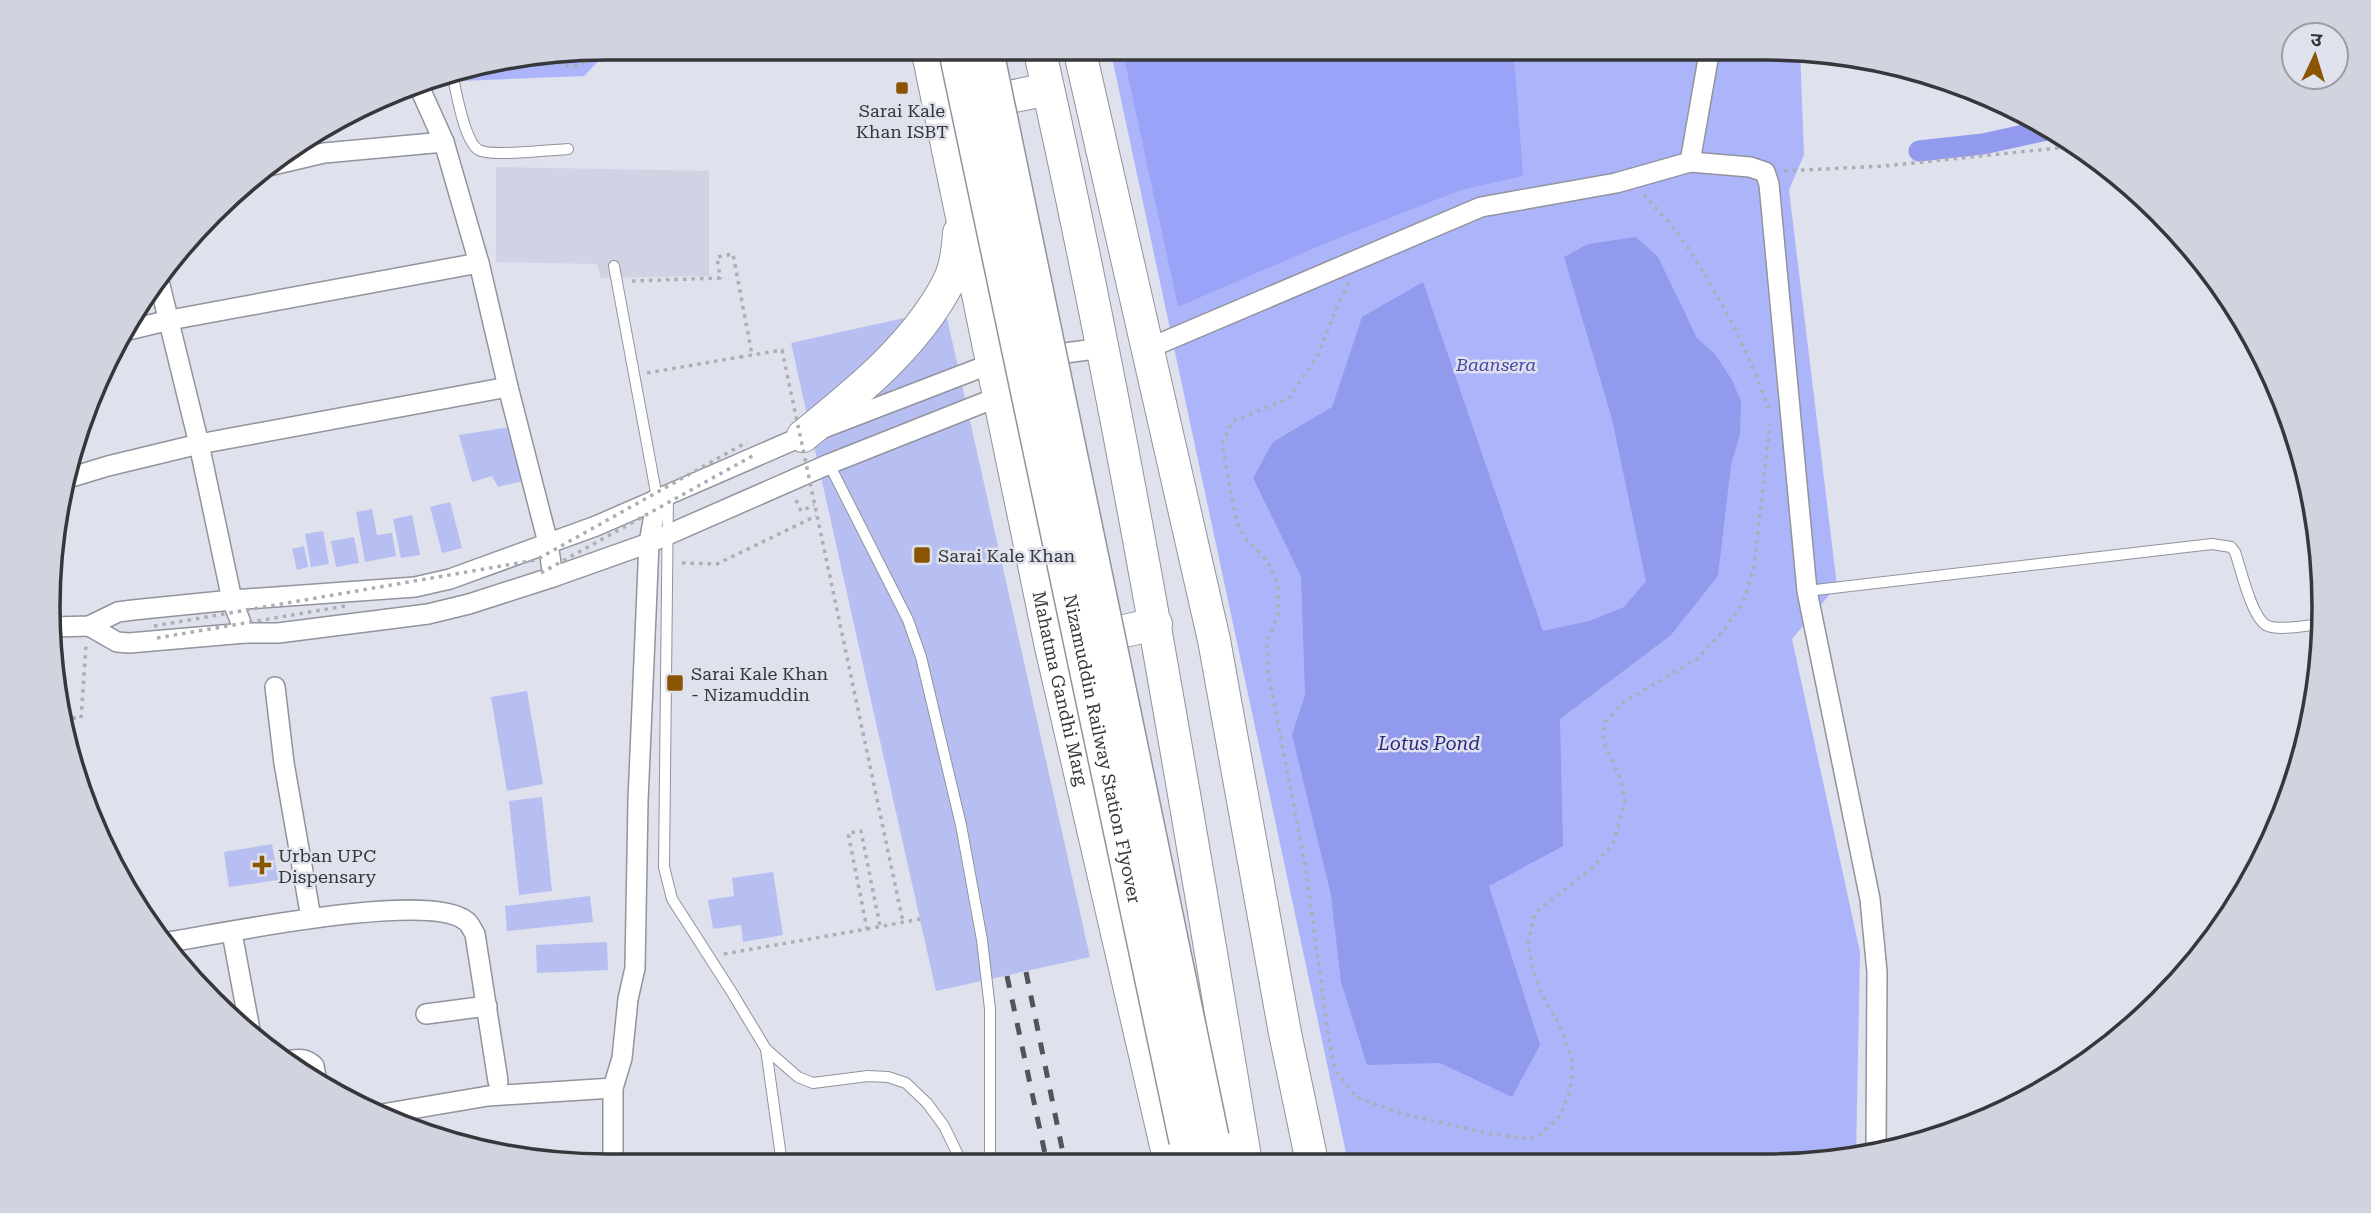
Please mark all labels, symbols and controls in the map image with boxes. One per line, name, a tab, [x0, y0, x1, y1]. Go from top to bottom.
north arrow	[2280, 21, 2350, 91]
text: उ	[2310, 28, 2323, 51]
marker: Sarai Kale Khan ISBT	[894, 80, 910, 96]
place label: Sarai Kale Khan ISBT	[856, 100, 948, 142]
park label: Baansera	[1455, 354, 1536, 375]
marker: Sarai Kale Khan	[912, 545, 932, 565]
place label: Sarai Kale Khan	[938, 545, 1075, 566]
street label: Mahatma Gandhi Marg	[1029, 589, 1093, 788]
street label: Nizamuddin Railway Station Flyover	[1060, 592, 1146, 905]
place label: Sarai Kale Khan - Nizamuddin	[691, 663, 828, 705]
marker: Sarai Kale Khan - Nizamuddin	[665, 673, 685, 693]
water label: Lotus Pond	[1377, 732, 1480, 755]
place label: Urban UPC Dispensary	[278, 845, 376, 887]
marker: Urban UPC Dispensary	[252, 855, 272, 875]

